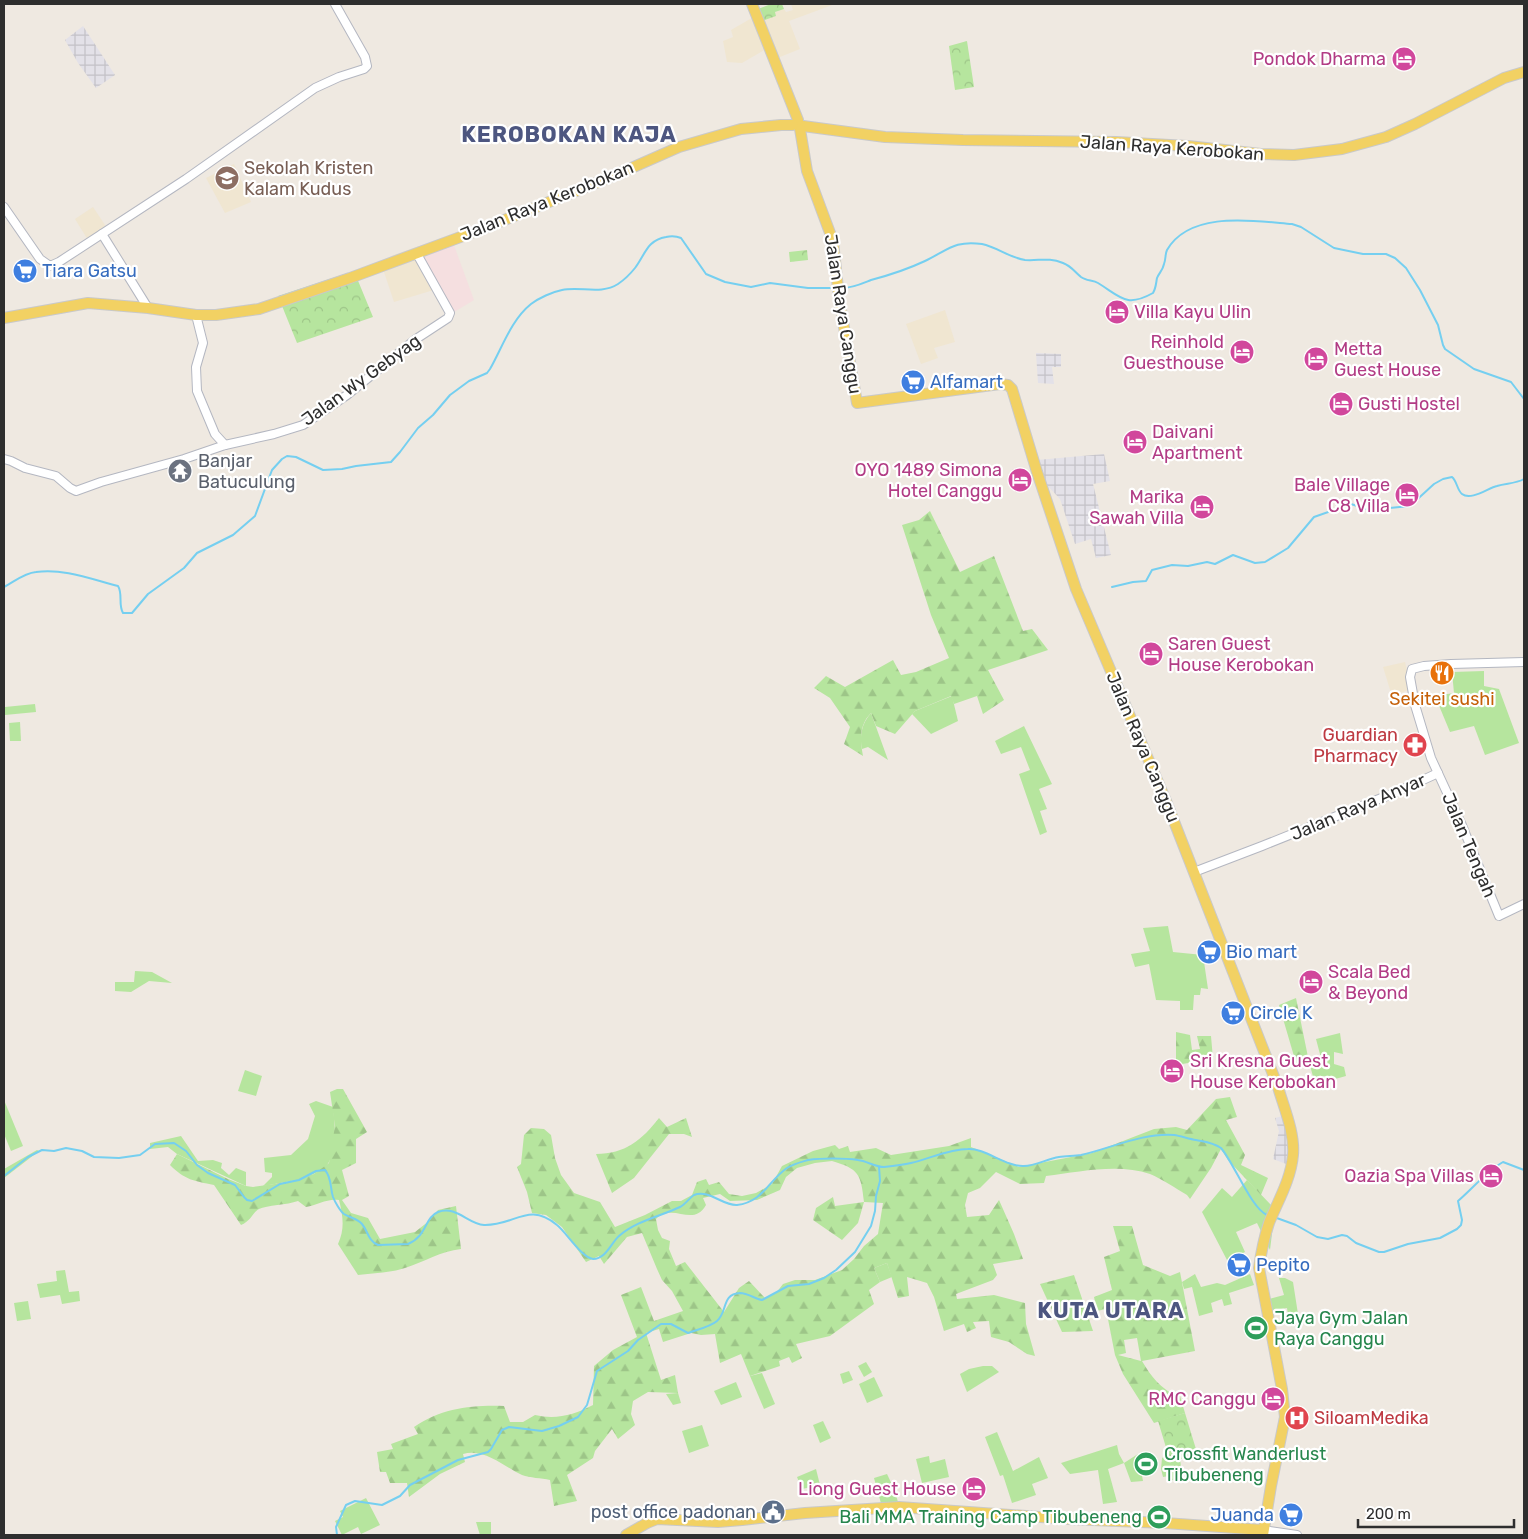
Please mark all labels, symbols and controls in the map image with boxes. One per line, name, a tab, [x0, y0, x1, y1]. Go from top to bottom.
hotel icon: Pondok Dharma	[1391, 46, 1417, 72]
place label: Pondok Dharma	[1253, 48, 1386, 70]
district label: KEROBOKAN KAJA	[461, 121, 677, 148]
street label: Jalan Raya Kerobokan	[1079, 131, 1265, 165]
street label: Jalan Raya Kerobokan	[457, 156, 637, 246]
place label: Sekolah Kristen Kalam Kudus	[244, 157, 373, 200]
school or university icon: Sekolah Kristen Kalam Kudus	[214, 165, 240, 191]
street label: Jalan Raya Canggu	[820, 233, 866, 395]
supermarket icon: Tiara Gatsu	[12, 258, 38, 284]
place label: Tiara Gatsu	[42, 260, 137, 282]
hotel icon: Villa Kayu Ulin	[1104, 299, 1130, 325]
place label: Villa Kayu Ulin	[1134, 301, 1251, 323]
street label: Jalan Wy Gebyag	[297, 329, 425, 431]
place label: Reinhold Guesthouse	[1123, 331, 1224, 374]
place label: Metta Guest House	[1334, 338, 1441, 381]
hotel icon: Reinhold Guesthouse	[1229, 339, 1255, 365]
hotel icon: Metta Guest House	[1303, 346, 1329, 372]
supermarket icon: Alfamart	[900, 369, 926, 395]
place label: Alfamart	[930, 371, 1003, 393]
hotel icon: Gusti Hostel	[1328, 391, 1354, 417]
place label: Gusti Hostel	[1358, 393, 1460, 415]
place label: Daivani Apartment	[1152, 421, 1243, 464]
hotel icon: Daivani Apartment	[1122, 429, 1148, 455]
place label: Banjar Batuculung	[198, 450, 295, 493]
temple icon: Banjar Batuculung	[167, 458, 193, 484]
place label: OYO 1489 Simona Hotel Canggu	[855, 459, 1002, 502]
hotel icon: OYO 1489 Simona Hotel Canggu	[1007, 467, 1033, 493]
place label: Bale Village C8 Villa	[1294, 474, 1390, 517]
hotel icon: Bale Village C8 Villa	[1394, 482, 1420, 508]
place label: Marika Sawah Villa	[1089, 486, 1184, 529]
hotel icon: Marika Sawah Villa	[1189, 494, 1215, 520]
place label: Saren Guest House Kerobokan	[1168, 633, 1314, 676]
hotel icon: Saren Guest House Kerobokan	[1138, 641, 1164, 667]
restaurant icon: Sekitei sushi	[1429, 660, 1455, 686]
street label: Jalan Raya Canggu	[1101, 668, 1185, 826]
place label: Sekitei sushi	[1389, 688, 1495, 710]
place label: Guardian Pharmacy	[1313, 724, 1398, 767]
pharmacy icon: Guardian Pharmacy	[1402, 732, 1428, 758]
street label: Jalan Raya Anyar	[1287, 769, 1429, 845]
street label: Jalan Tengah	[1437, 789, 1501, 901]
supermarket icon: Bio mart	[1196, 939, 1222, 965]
place label: Bio mart	[1226, 941, 1297, 963]
place label: Scala Bed & Beyond	[1328, 961, 1411, 1004]
hotel icon: Scala Bed & Beyond	[1298, 969, 1324, 995]
supermarket icon: Circle K	[1220, 1000, 1246, 1026]
place label: Circle K	[1250, 1002, 1313, 1024]
place label: Sri Kresna Guest House Kerobokan	[1190, 1050, 1336, 1093]
hotel icon: Sri Kresna Guest House Kerobokan	[1159, 1058, 1185, 1084]
hotel icon: Oazia Spa Villas	[1478, 1163, 1504, 1189]
place label: Oazia Spa Villas	[1344, 1165, 1474, 1187]
supermarket icon: Pepito	[1226, 1252, 1252, 1278]
place label: Pepito	[1256, 1254, 1310, 1276]
district label: KUTA UTARA	[1037, 1297, 1185, 1324]
place label: Jaya Gym Jalan Raya Canggu	[1274, 1307, 1408, 1350]
sports icon: Jaya Gym Jalan Raya Canggu	[1243, 1315, 1269, 1341]
hotel icon: RMC Canggu	[1260, 1386, 1286, 1412]
place label: RMC Canggu	[1148, 1388, 1256, 1410]
hospital icon: SiloamMedika	[1284, 1405, 1310, 1431]
place label: SiloamMedika	[1314, 1407, 1429, 1429]
place label: Crossfit Wanderlust Tibubeneng	[1164, 1443, 1326, 1486]
sports icon: Crossfit Wanderlust Tibubeneng	[1133, 1451, 1159, 1477]
hotel icon: Liong Guest House	[961, 1476, 987, 1502]
place label: Liong Guest House	[798, 1478, 956, 1500]
scale bar	[1358, 1496, 1514, 1528]
public building icon: post office padonan	[760, 1499, 786, 1525]
place label: post office padonan	[591, 1501, 756, 1523]
supermarket icon: Juanda	[1278, 1502, 1304, 1528]
sports icon: Bali MMA Training Camp Tibubeneng	[1146, 1504, 1172, 1530]
place label: Juanda	[1210, 1504, 1274, 1526]
text: 200 m	[1366, 1505, 1411, 1523]
place label: Bali MMA Training Camp Tibubeneng	[839, 1506, 1142, 1528]

